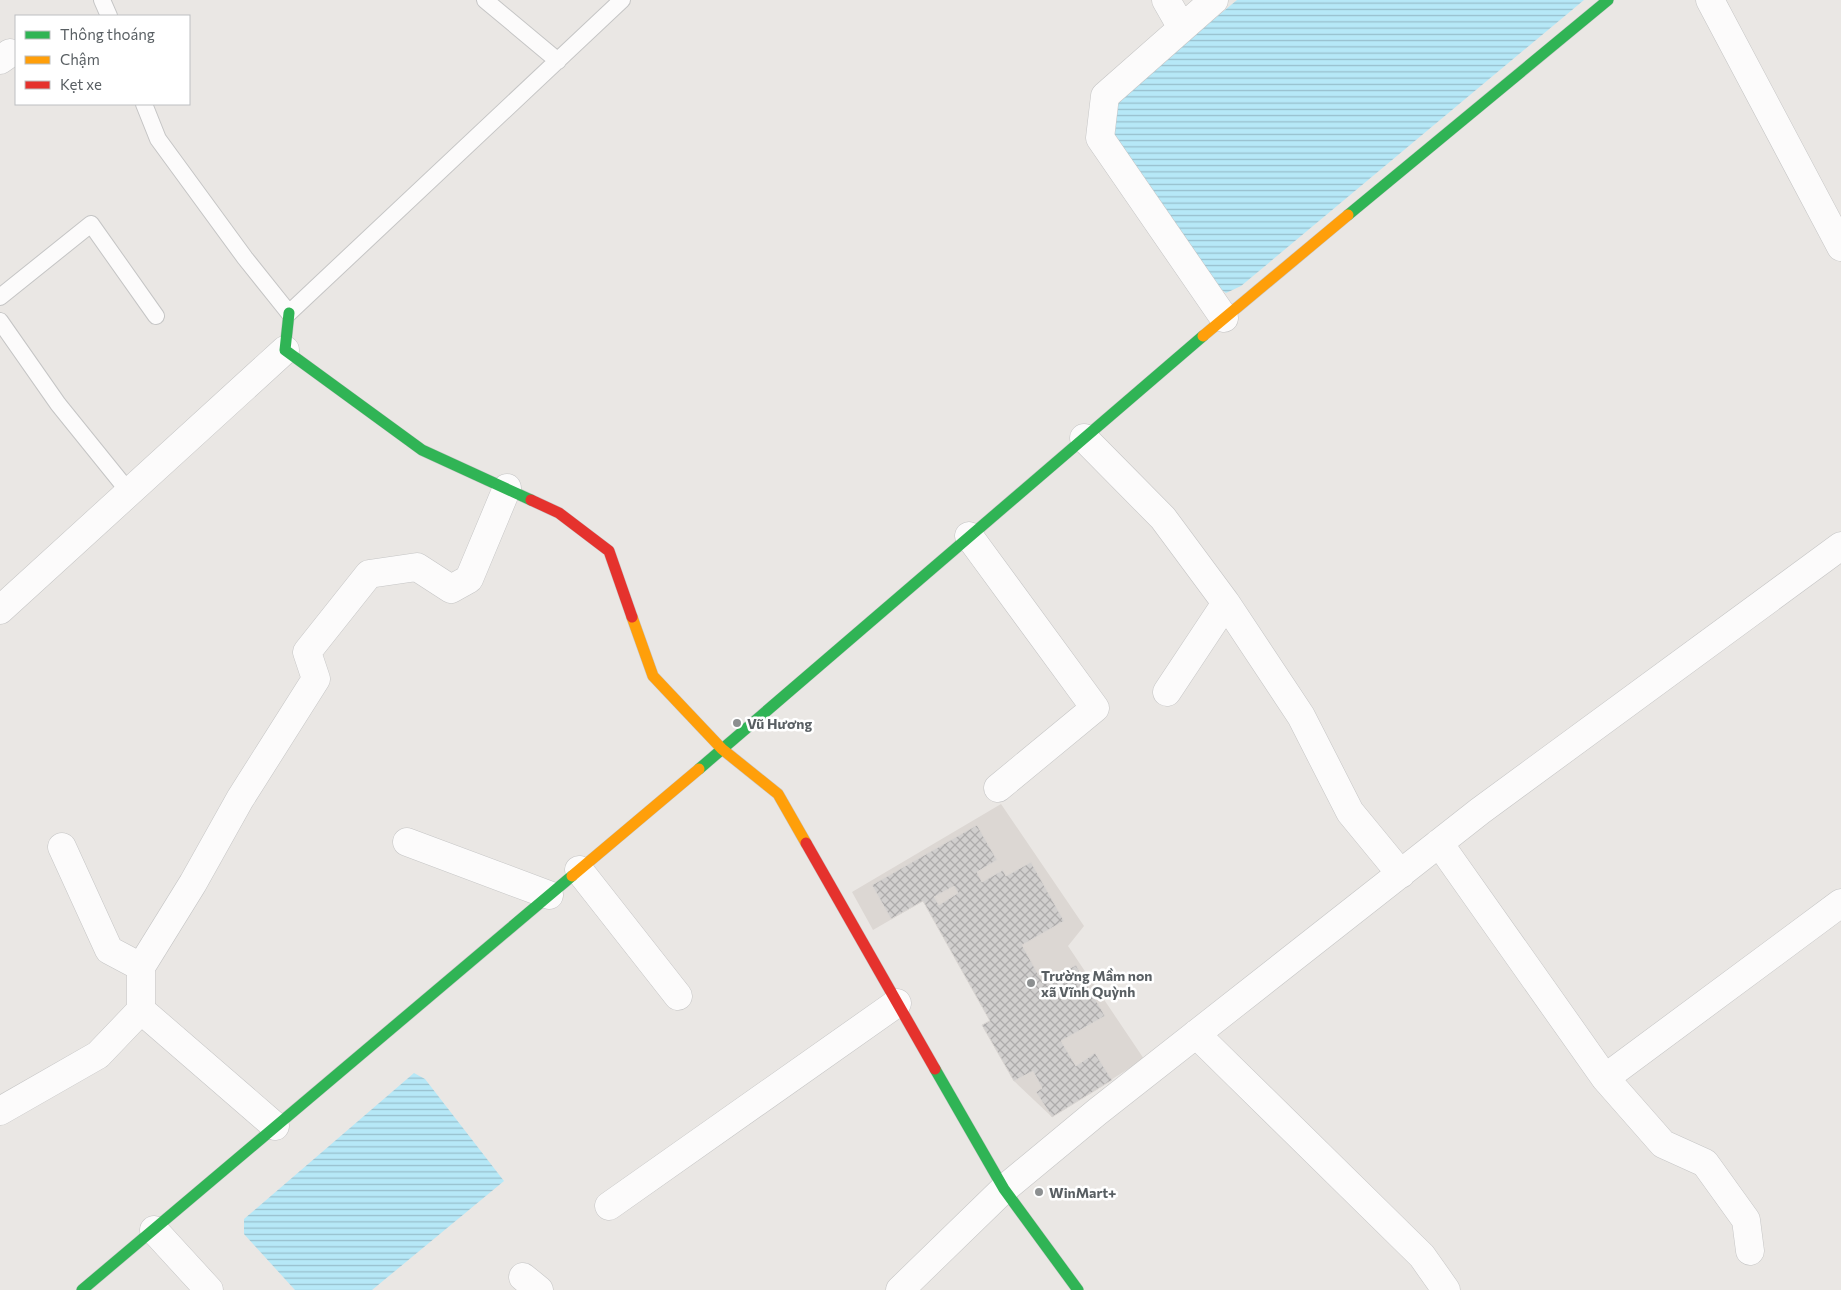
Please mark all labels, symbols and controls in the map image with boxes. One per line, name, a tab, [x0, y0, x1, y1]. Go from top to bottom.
legend	[15, 15, 190, 105]
text: Thông thoáng	[60, 25, 155, 43]
text: Chậm	[60, 50, 100, 68]
text: Kẹt xe	[60, 75, 102, 93]
place label: Vũ Hương	[747, 715, 812, 732]
marker: Vũ Hương	[731, 717, 743, 729]
place label: Trường Mầm non xã Vĩnh Quỳnh	[1041, 967, 1152, 1000]
marker: Trường Mầm non xã Vĩnh Quỳnh	[1025, 977, 1037, 989]
place label: WinMart+	[1049, 1184, 1116, 1201]
marker: WinMart+	[1033, 1186, 1045, 1198]

